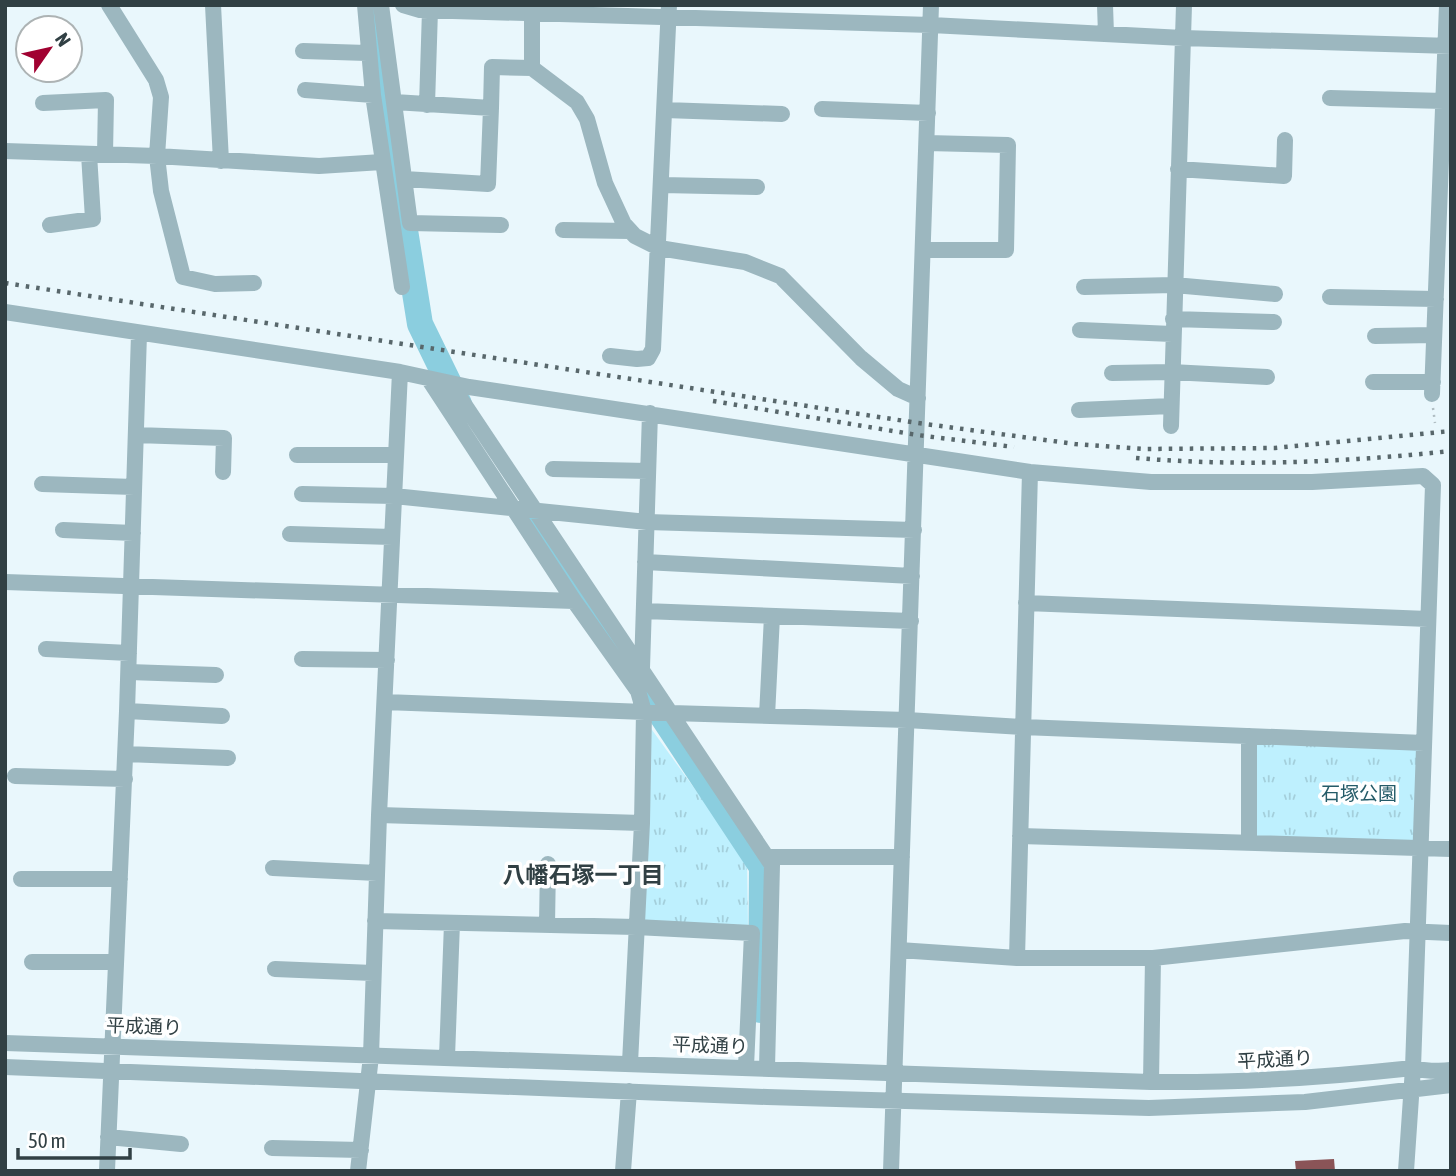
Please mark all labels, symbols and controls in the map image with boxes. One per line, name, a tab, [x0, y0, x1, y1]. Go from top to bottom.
north arrow	[14, 14, 84, 84]
text: N	[51, 29, 75, 50]
park label: 石塚公園	[1321, 782, 1397, 804]
district label: 八幡石塚一丁目	[503, 862, 664, 888]
street label: 平成通り	[106, 1014, 182, 1038]
street label: 平成通り	[672, 1033, 748, 1057]
street label: 平成通り	[1236, 1046, 1314, 1072]
scale bar	[18, 1116, 130, 1160]
text: 50 m	[28, 1128, 66, 1152]

